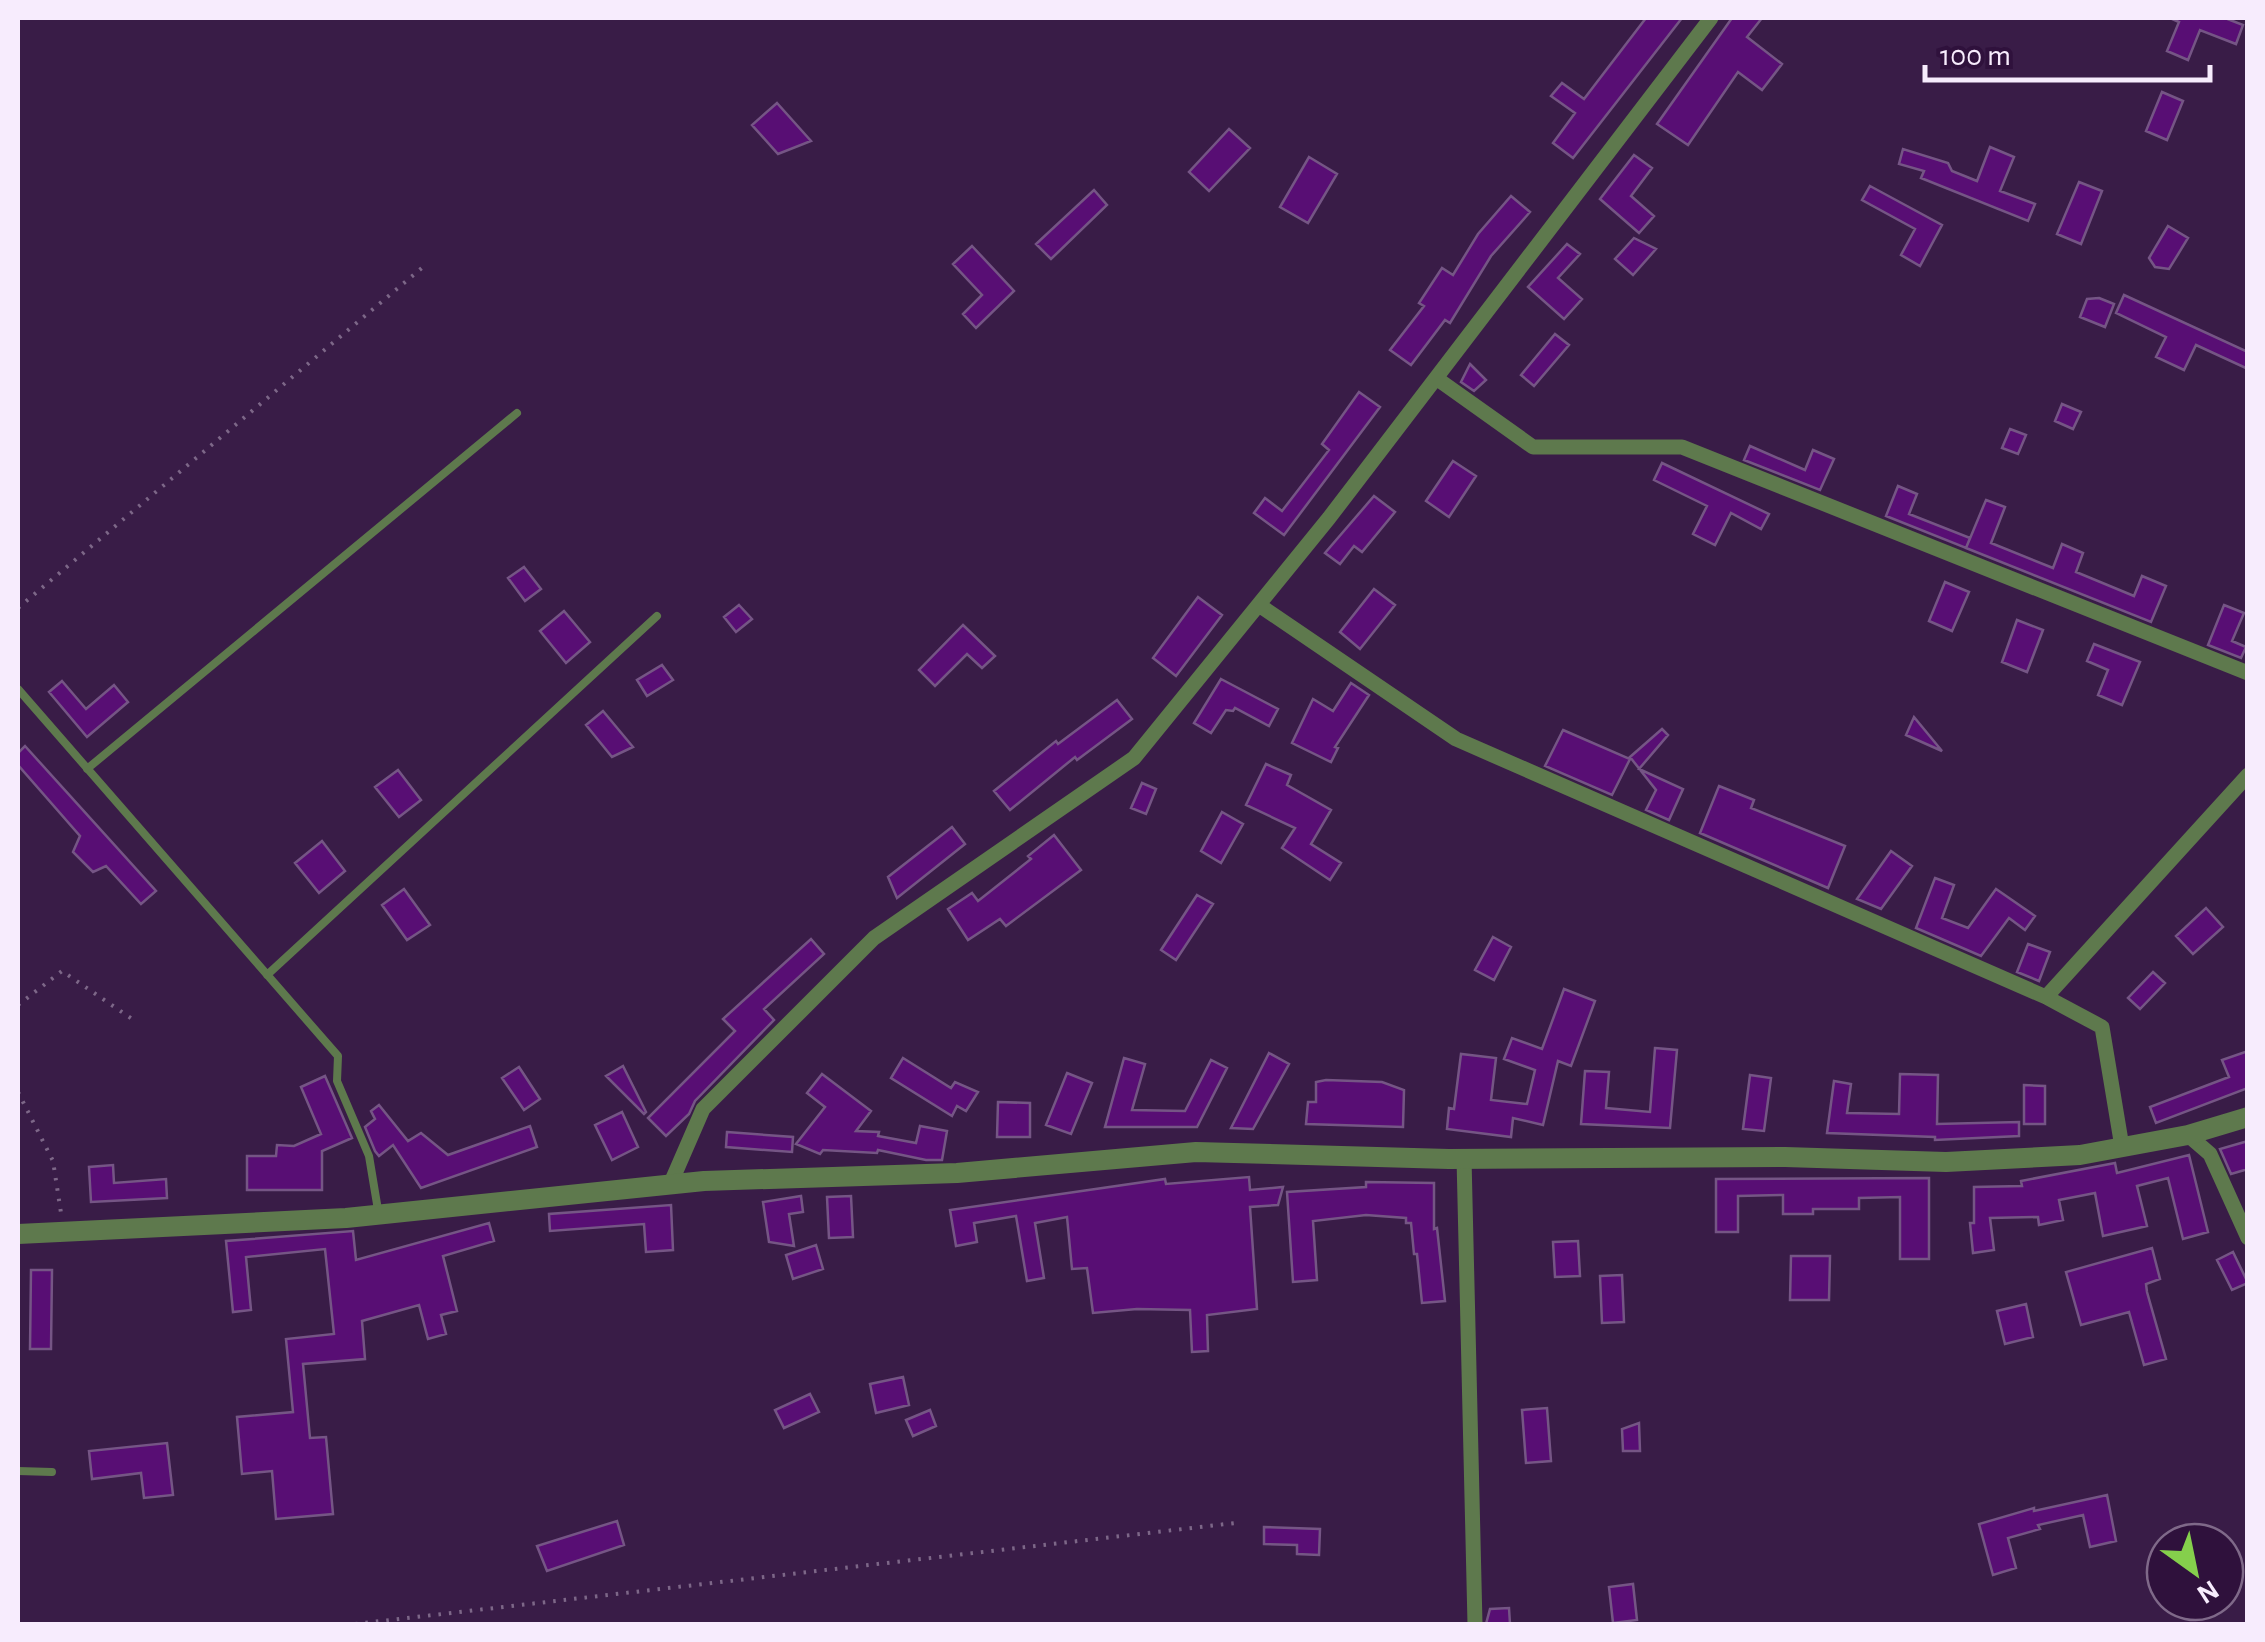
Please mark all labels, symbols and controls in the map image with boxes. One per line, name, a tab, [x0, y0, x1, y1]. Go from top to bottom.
scale bar	[1925, 20, 2210, 82]
text: 100 m	[1940, 41, 2011, 71]
north arrow	[2145, 1522, 2245, 1622]
text: N	[2192, 1574, 2223, 1608]

